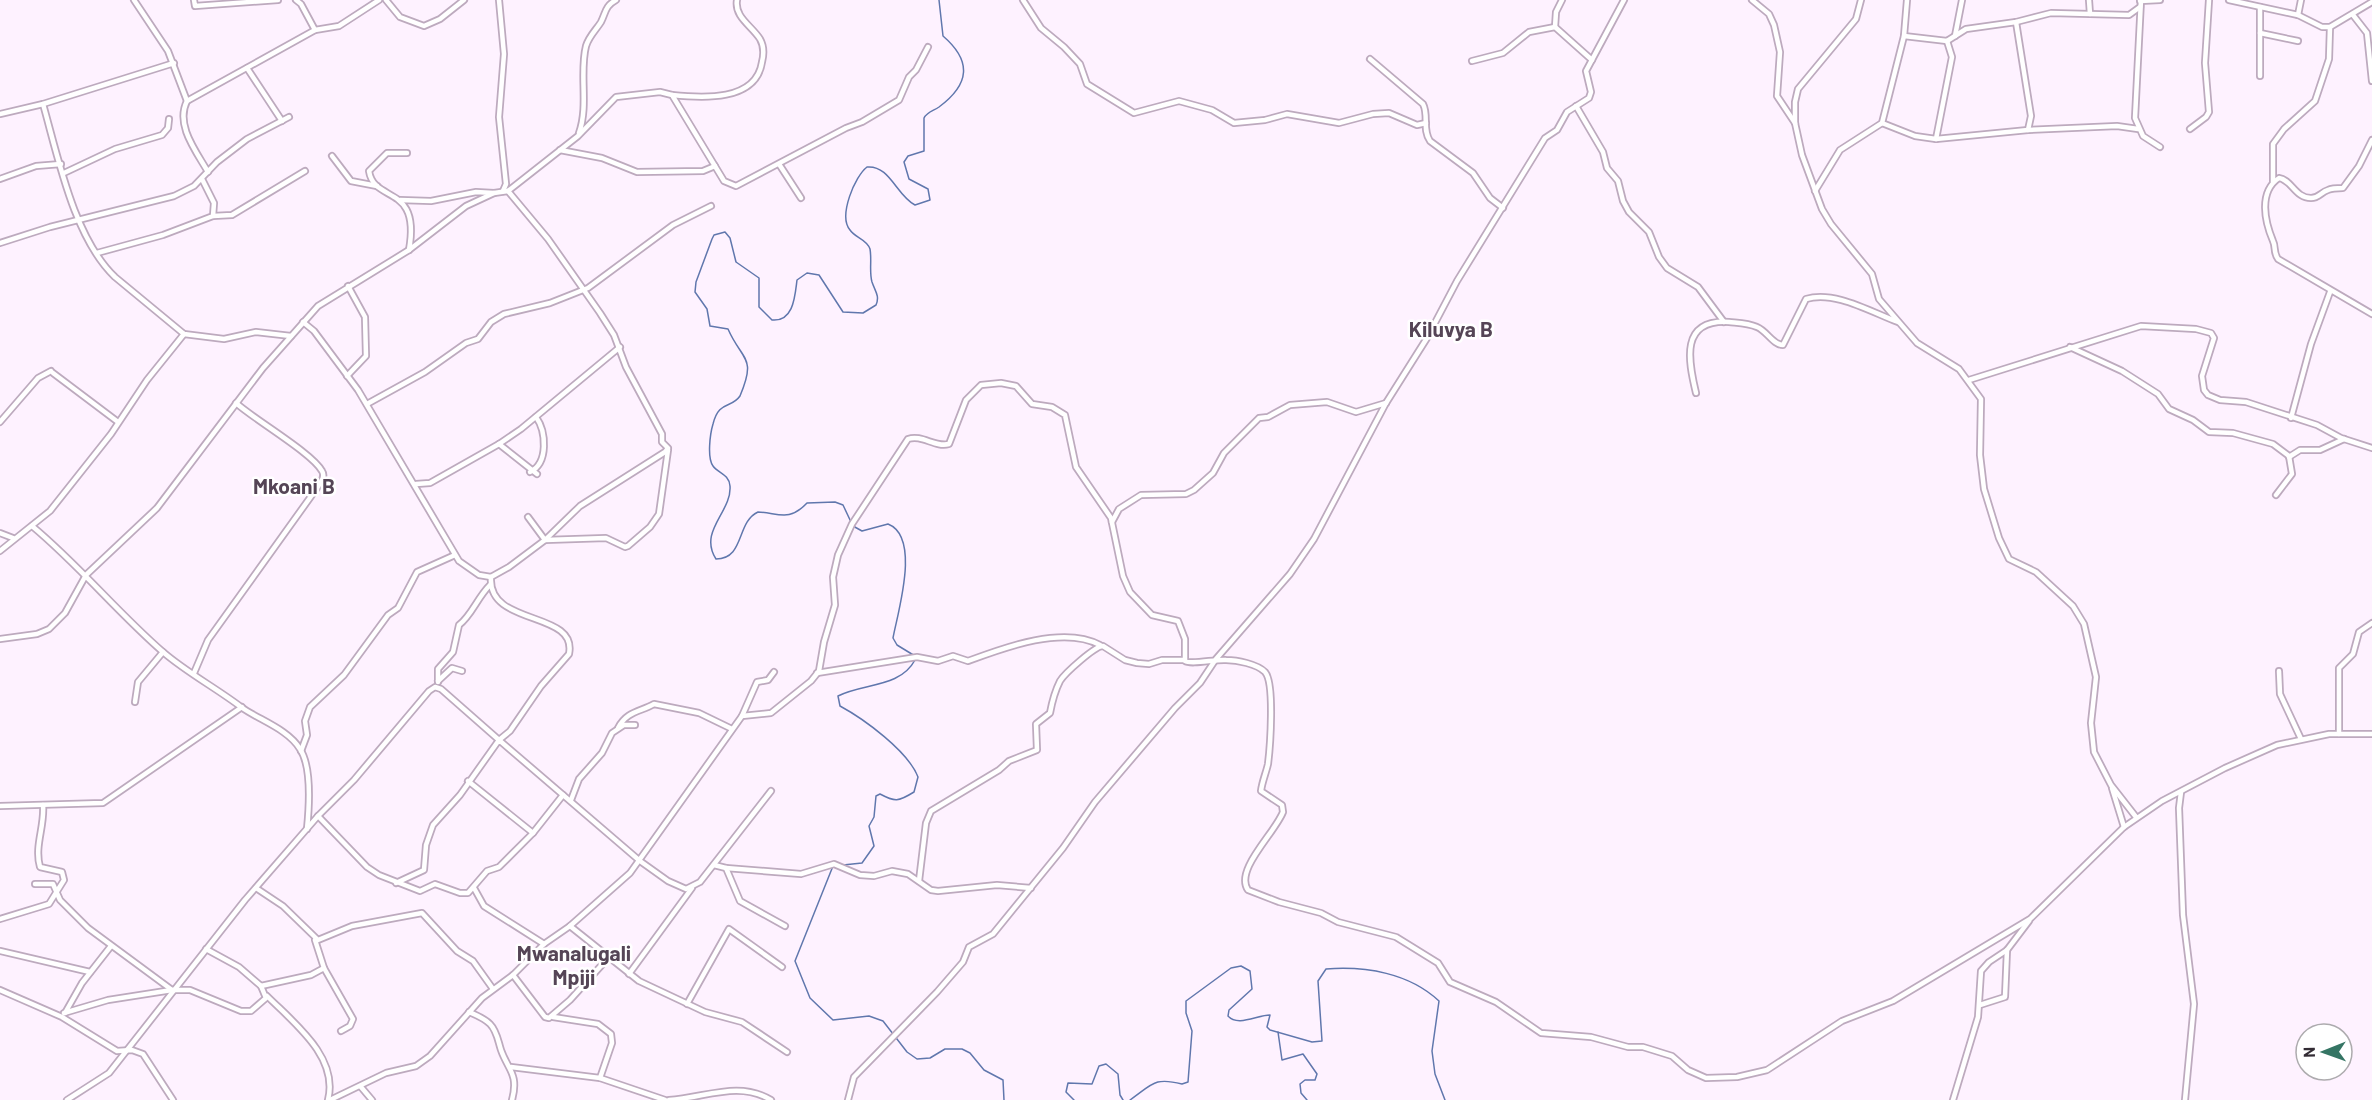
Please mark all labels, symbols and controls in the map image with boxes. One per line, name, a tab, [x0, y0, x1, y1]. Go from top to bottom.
district label: Kiluvya B	[1409, 316, 1493, 341]
district label: Mkoani B	[253, 473, 335, 498]
district label: Mwanalugali Mpiji	[517, 940, 631, 989]
north arrow	[2294, 1022, 2354, 1082]
text: N	[2299, 1047, 2318, 1058]

